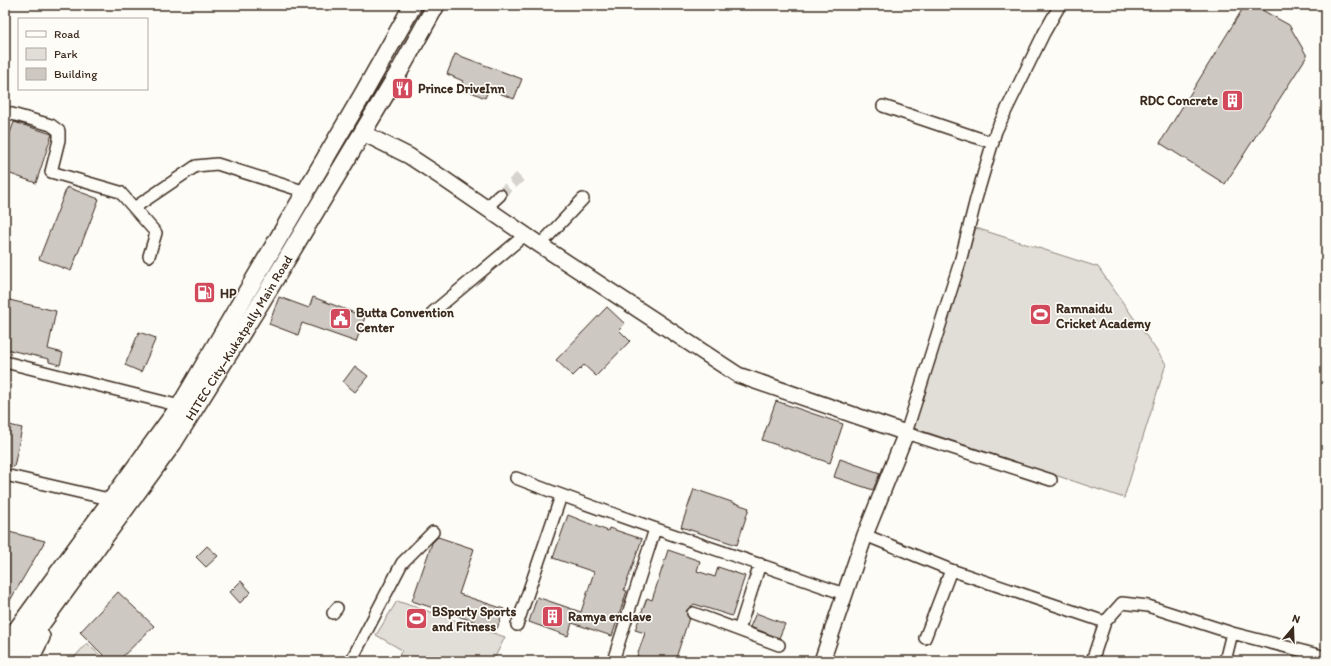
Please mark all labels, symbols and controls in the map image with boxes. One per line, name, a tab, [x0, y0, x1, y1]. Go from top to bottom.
legend	[18, 18, 148, 90]
text: Road	[54, 27, 80, 41]
text: Park	[54, 47, 78, 61]
text: Building	[54, 67, 98, 81]
restaurant icon: Prince DriveInn	[390, 75, 416, 101]
place label: Prince DriveInn	[418, 81, 506, 96]
building icon: RDC Concrete	[1220, 87, 1246, 113]
place label: RDC Concrete	[1140, 93, 1218, 108]
street label: HITEC City–Kukatpally Main Road	[182, 252, 295, 423]
fuel station icon: HP	[191, 280, 217, 306]
place label: HP	[220, 286, 237, 301]
place label: Ramnaidu Cricket Academy	[1056, 301, 1152, 332]
sports icon: Ramnaidu Cricket Academy	[1027, 302, 1053, 328]
place label: Butta Convention Center	[356, 305, 455, 335]
public building icon: Butta Convention Center	[327, 306, 353, 332]
building icon: Ramya enclave	[540, 603, 566, 629]
place label: BSporty Sports and Fitness	[432, 604, 516, 634]
sports icon: BSporty Sports and Fitness	[404, 605, 430, 631]
north arrow	[1273, 608, 1313, 648]
place label: Ramya enclave	[568, 609, 651, 625]
text: N	[1290, 612, 1302, 626]

